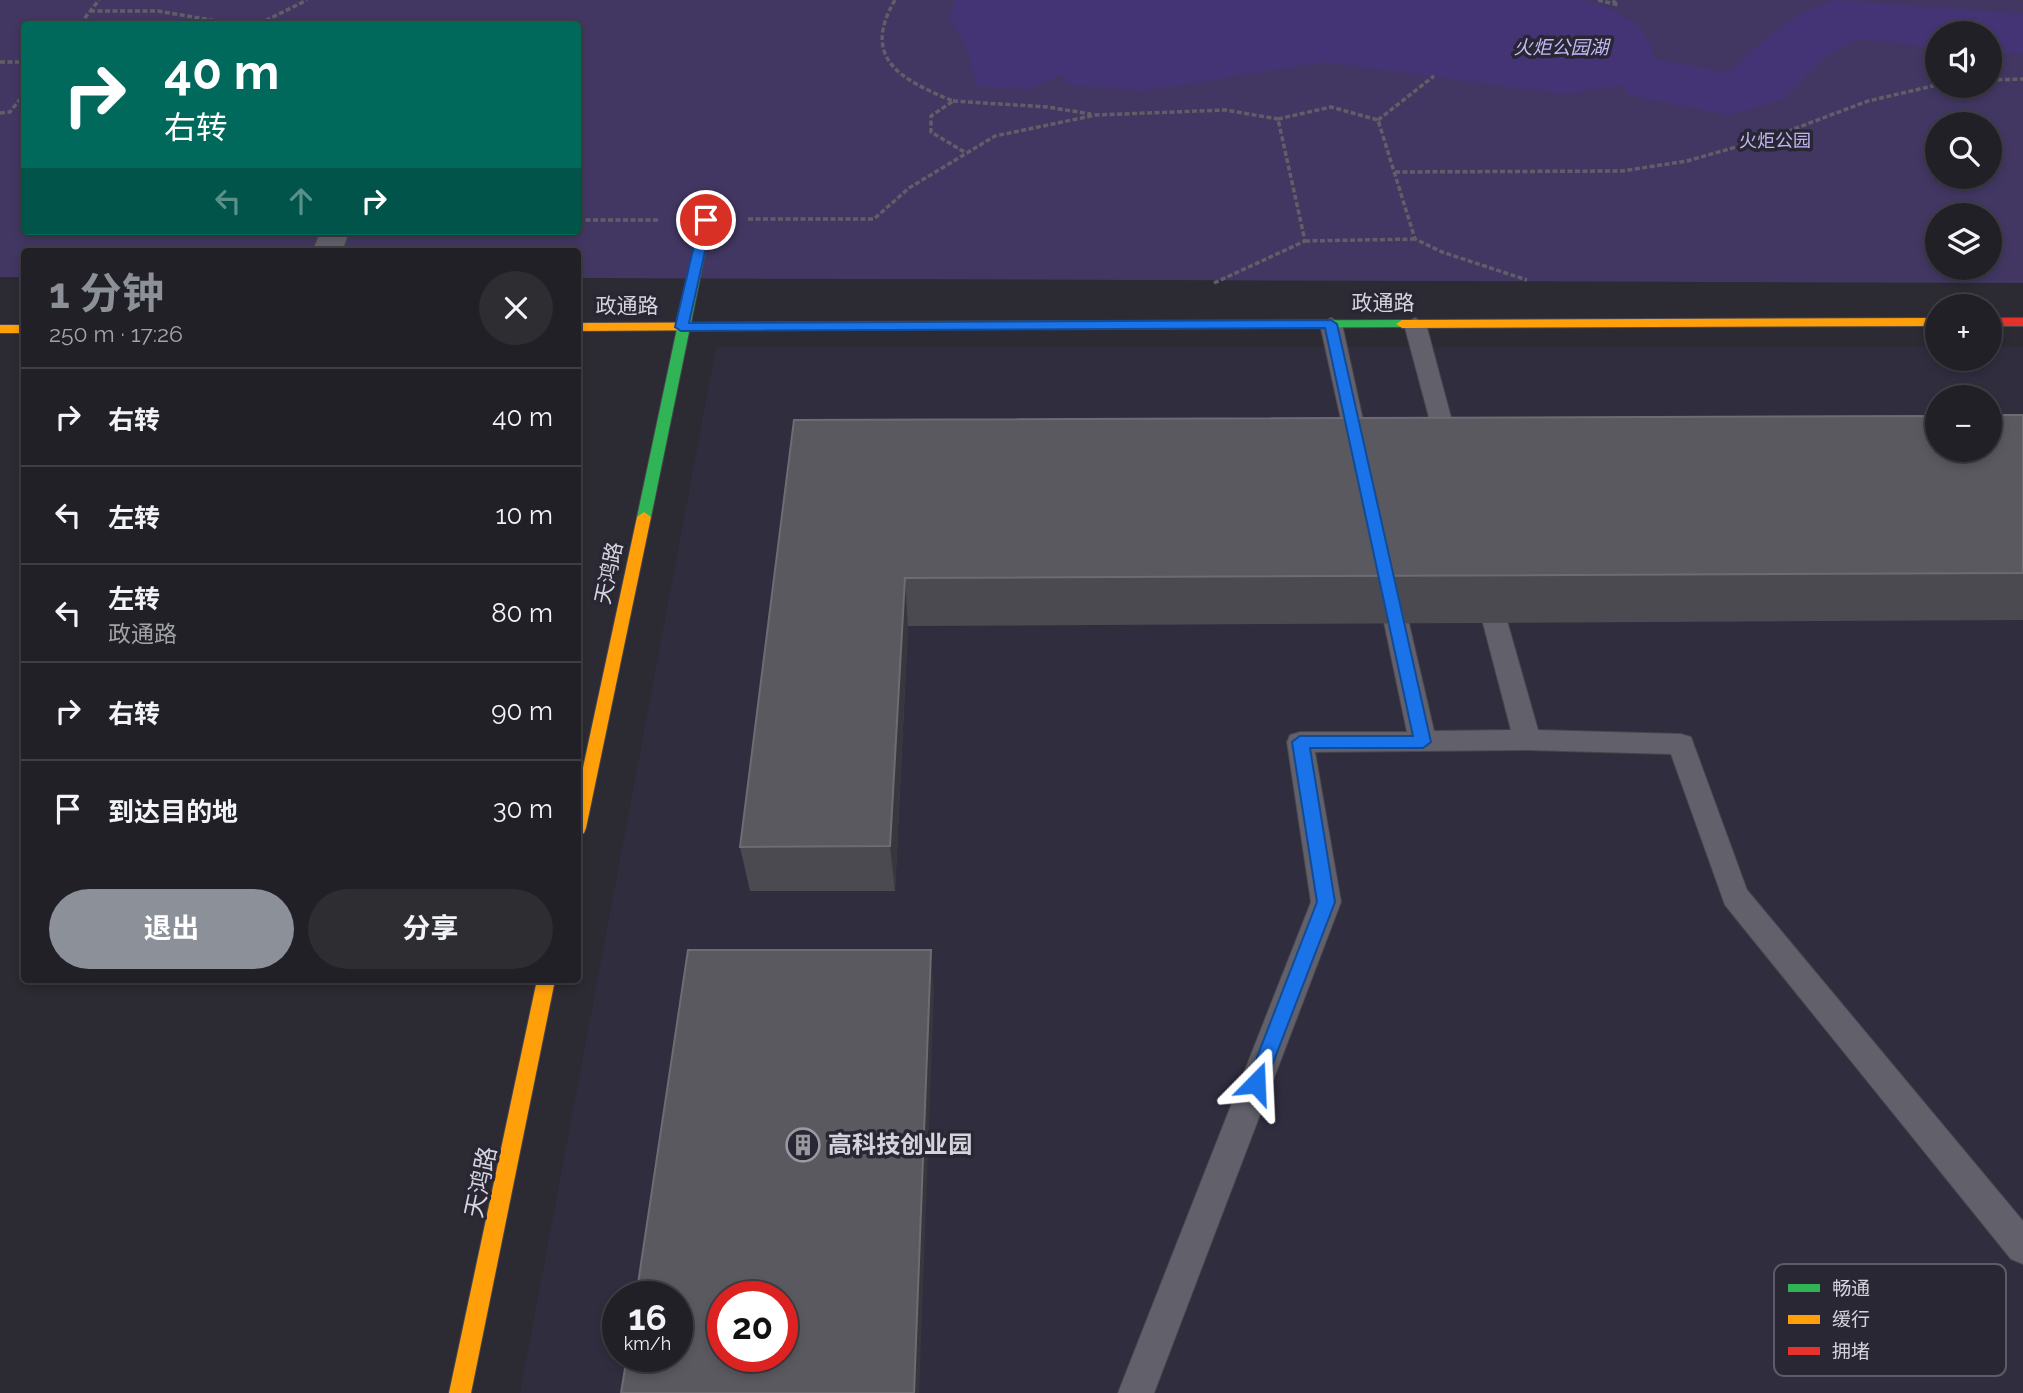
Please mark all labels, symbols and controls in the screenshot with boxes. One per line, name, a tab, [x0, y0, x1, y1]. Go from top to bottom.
map controls	[1925, 21, 2002, 462]
button: sound	[1925, 21, 2002, 98]
water label: 火炬公园湖	[1513, 36, 1611, 58]
text: 40 m	[164, 43, 279, 100]
icon: right	[49, 49, 140, 140]
text: 右转	[164, 109, 228, 146]
button: search	[1925, 112, 2002, 189]
park label: 火炬公园	[1739, 130, 1811, 151]
icon: left	[209, 182, 247, 220]
icon: ahead	[282, 182, 320, 220]
icon: right	[355, 182, 393, 220]
pin	[676, 190, 736, 250]
icon: arrive	[687, 201, 725, 239]
button: layers	[1925, 203, 2002, 280]
text: 1 分钟	[49, 269, 164, 318]
button: close	[479, 271, 553, 345]
street label: 政通路	[1352, 290, 1415, 315]
street label: 政通路	[596, 293, 659, 318]
button: +	[1925, 294, 2002, 371]
text: 250 m · 17:26	[49, 320, 183, 347]
button: −	[1925, 385, 2002, 462]
icon: right	[49, 398, 87, 436]
text: 40 m	[492, 402, 553, 432]
text: 右转	[108, 405, 160, 435]
icon: left	[49, 496, 87, 534]
text: 10 m	[495, 500, 553, 530]
text: 左转	[108, 503, 160, 533]
street label: 天鸿路	[590, 539, 627, 606]
text: 左转	[108, 584, 160, 614]
icon: left	[49, 594, 87, 632]
text: 80 m	[491, 598, 553, 628]
text: 政通路	[108, 620, 177, 647]
icon: right	[49, 692, 87, 730]
text: 90 m	[491, 696, 553, 726]
text: 右转	[108, 699, 160, 729]
icon: arrive	[49, 790, 87, 828]
text: 30 m	[493, 794, 553, 824]
text: 到达目的地	[108, 797, 238, 827]
button: 退出	[49, 889, 294, 969]
button: 分享	[308, 889, 553, 969]
position arrow	[1219, 1046, 1293, 1120]
building icon: 高科技创业园	[784, 1126, 822, 1164]
place label: 高科技创业园	[828, 1130, 972, 1159]
street label: 天鸿路	[459, 1144, 502, 1220]
legend	[1774, 1264, 2006, 1376]
text: 畅通	[1832, 1277, 1870, 1299]
speed limit sign: 20	[707, 1281, 798, 1372]
text: 16	[628, 1297, 667, 1338]
text: 缓行	[1832, 1308, 1870, 1330]
text: km/h	[624, 1333, 671, 1354]
text: 拥堵	[1832, 1340, 1870, 1362]

